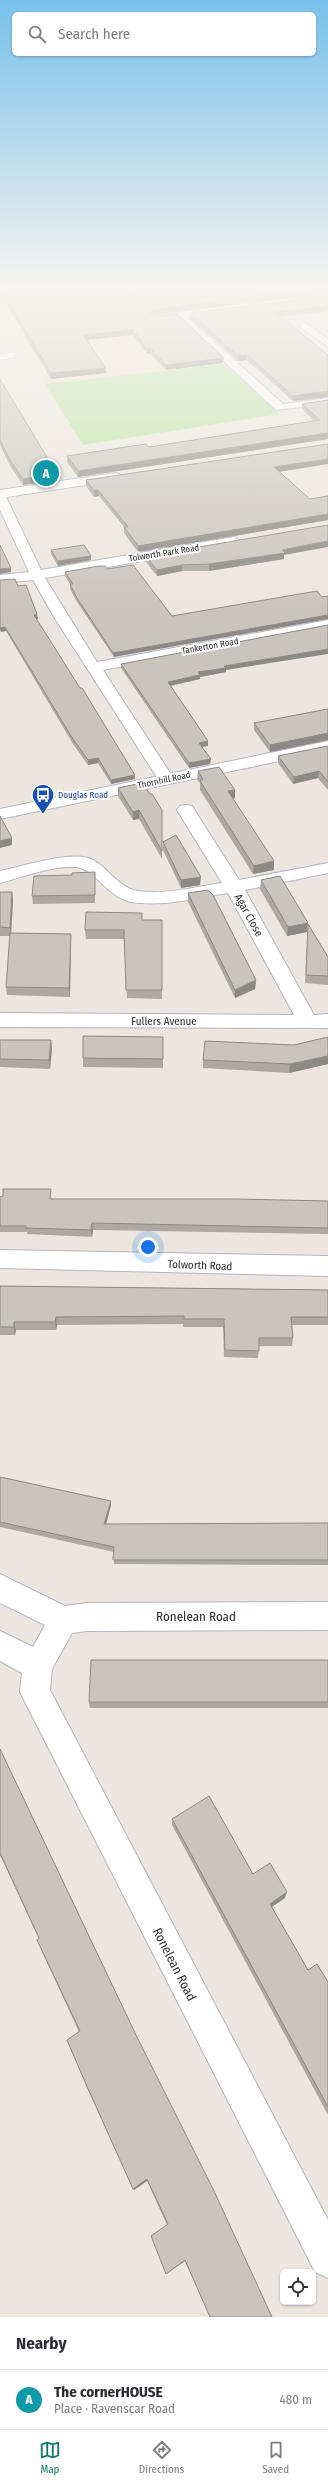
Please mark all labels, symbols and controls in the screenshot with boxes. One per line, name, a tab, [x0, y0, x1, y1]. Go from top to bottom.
search box	[12, 12, 316, 56]
icon: search	[26, 23, 48, 45]
text: Search here	[58, 25, 130, 43]
pin: A	[33, 458, 59, 488]
street label: Tolworth Park Road	[128, 542, 200, 564]
street label: Tankerton Road	[181, 636, 239, 656]
street label: Thornhill Road	[137, 769, 192, 791]
bus stop icon: Douglas Road	[30, 782, 56, 815]
place label: Douglas Road	[58, 790, 108, 800]
street label: Agar Close	[232, 892, 266, 939]
street label: Fullers Avenue	[131, 1015, 197, 1028]
your location	[138, 1237, 158, 1257]
street label: Tolworth Road	[167, 1258, 233, 1273]
street label: Ronelean Road	[156, 1609, 236, 1624]
street label: Ronelean Road	[150, 1925, 199, 2003]
map controls	[280, 2269, 316, 2305]
button: locate	[280, 2269, 316, 2305]
text: Nearby	[16, 2333, 67, 2354]
text: The cornerHOUSE	[54, 2383, 163, 2401]
text: A	[25, 2392, 33, 2407]
text: 480 m	[279, 2392, 312, 2407]
text: Place · Ravenscar Road	[54, 2401, 175, 2416]
tab: Map	[39, 2439, 61, 2476]
tab: Directions	[139, 2439, 184, 2476]
tab: Saved	[262, 2439, 289, 2476]

